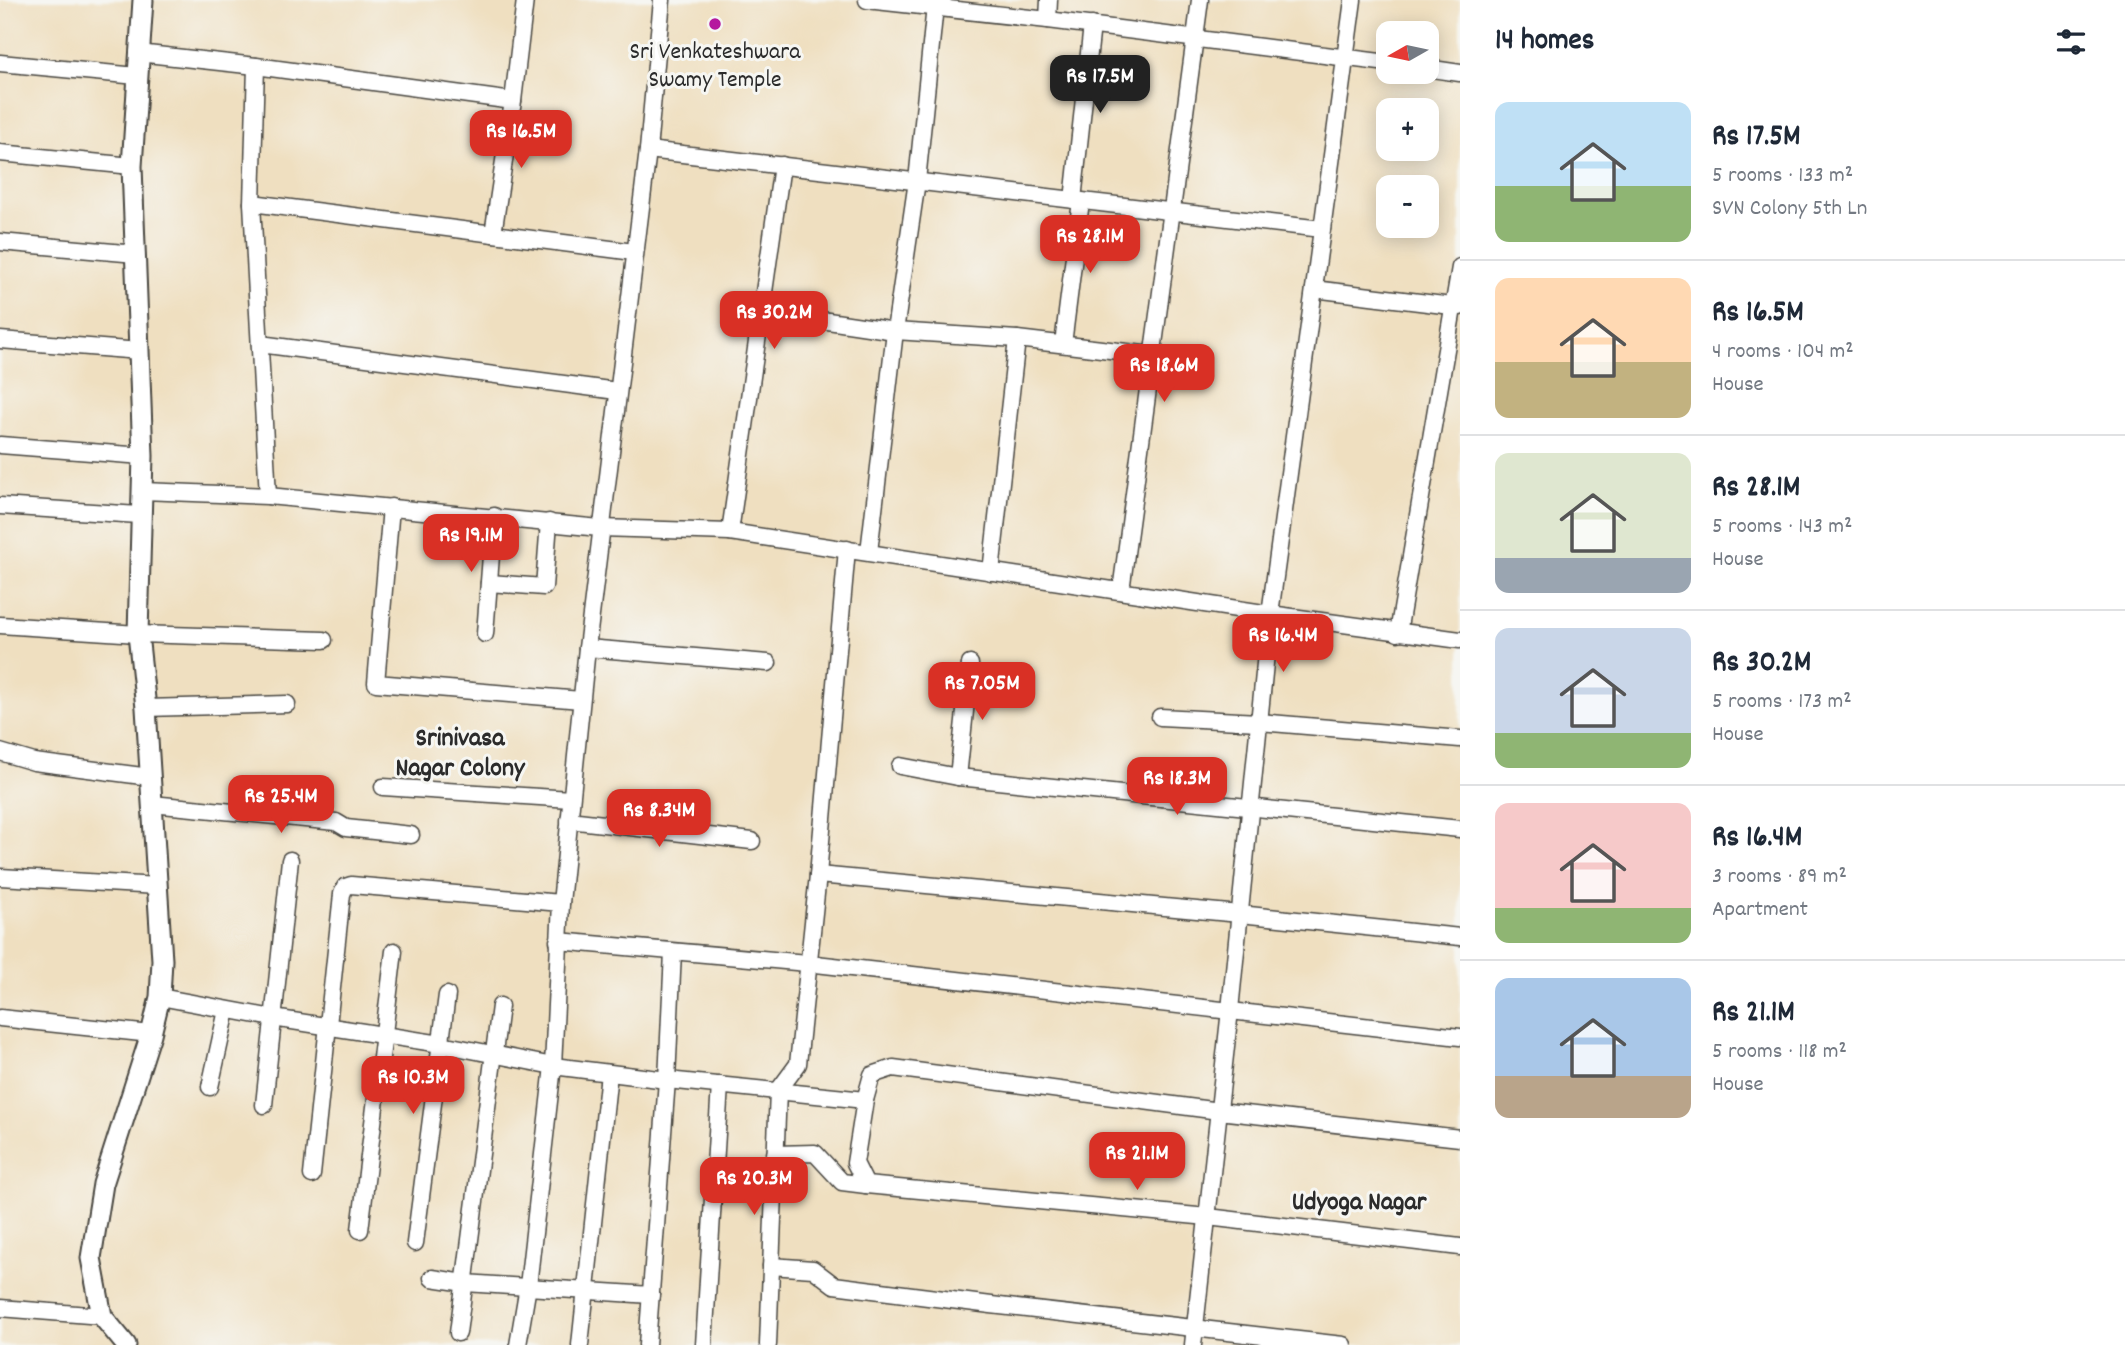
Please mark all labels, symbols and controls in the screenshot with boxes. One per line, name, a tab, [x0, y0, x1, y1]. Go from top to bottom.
marker: Sri Venkateshwara Swamy Temple	[707, 16, 723, 32]
north arrow	[1376, 21, 1438, 84]
map controls	[1376, 21, 1439, 238]
text: 14 homes	[1495, 21, 1594, 64]
icon: filters	[2052, 23, 2090, 61]
place label: Sri Venkateshwara Swamy Temple	[629, 36, 801, 98]
pin: Rs 17.5M	[1028, 55, 1172, 115]
text: Rs 17.5M	[1066, 61, 1134, 94]
button: +	[1376, 98, 1439, 161]
pin: Rs 16.5M	[449, 110, 593, 170]
text: Rs 16.5M	[486, 116, 556, 149]
text: Rs 17.5M	[1712, 117, 1801, 160]
icon: home	[1551, 130, 1635, 214]
text: 5 rooms · 133 m²	[1712, 160, 1853, 193]
button: −	[1376, 175, 1439, 238]
text: SVN Colony 5th Ln	[1712, 193, 1867, 226]
pin: Rs 28.1M	[1018, 216, 1162, 275]
text: Rs 28.1M	[1056, 221, 1124, 254]
pin: Rs 30.2M	[702, 292, 846, 351]
text: Rs 16.5M	[1712, 293, 1804, 336]
text: Rs 30.2M	[736, 297, 812, 330]
icon: home	[1551, 306, 1635, 390]
text: 4 rooms · 104 m²	[1712, 336, 1854, 369]
pin: Rs 18.6M	[1092, 344, 1236, 404]
text: Rs 18.6M	[1130, 350, 1198, 383]
text: House	[1712, 369, 1764, 402]
text: Rs 28.1M	[1712, 468, 1800, 511]
icon: home	[1551, 481, 1635, 565]
text: 5 rooms · 143 m²	[1712, 511, 1852, 544]
pin: Rs 19.1M	[399, 514, 543, 574]
text: Rs 19.1M	[439, 520, 503, 553]
text: House	[1712, 544, 1764, 577]
pin: Rs 16.4M	[1211, 614, 1355, 674]
text: Rs 16.4M	[1248, 620, 1318, 653]
text: Rs 30.2M	[1712, 643, 1811, 686]
icon: home	[1551, 656, 1635, 740]
pin: Rs 7.05M	[910, 662, 1054, 722]
text: Rs 7.05M	[944, 668, 1020, 701]
text: 5 rooms · 173 m²	[1712, 686, 1852, 719]
text: House	[1712, 719, 1764, 752]
district label: Srinivasa Nagar Colony	[396, 721, 526, 788]
pin: Rs 18.3M	[1105, 758, 1249, 817]
text: Rs 18.3M	[1143, 763, 1211, 796]
pin: Rs 25.4M	[209, 776, 353, 835]
text: Rs 25.4M	[244, 781, 318, 814]
pin: Rs 8.34M	[587, 790, 731, 849]
text: Rs 8.34M	[623, 795, 695, 828]
text: Rs 16.4M	[1712, 818, 1802, 861]
icon: home	[1551, 831, 1635, 915]
text: 3 rooms · 89 m²	[1712, 861, 1847, 894]
text: Apartment	[1712, 894, 1808, 927]
text: Rs 21.1M	[1712, 993, 1795, 1036]
icon: home	[1551, 1006, 1635, 1090]
text: 5 rooms · 118 m²	[1712, 1036, 1847, 1069]
pin: Rs 10.3M	[341, 1056, 485, 1116]
text: Rs 10.3M	[377, 1062, 449, 1095]
text: House	[1712, 1069, 1764, 1102]
pin: Rs 21.1M	[1065, 1132, 1209, 1192]
text: Rs 21.1M	[1105, 1138, 1169, 1171]
pin: Rs 20.3M	[682, 1158, 826, 1217]
text: Rs 20.3M	[716, 1163, 792, 1196]
district label: Udyoga Nagar	[1292, 1185, 1427, 1222]

